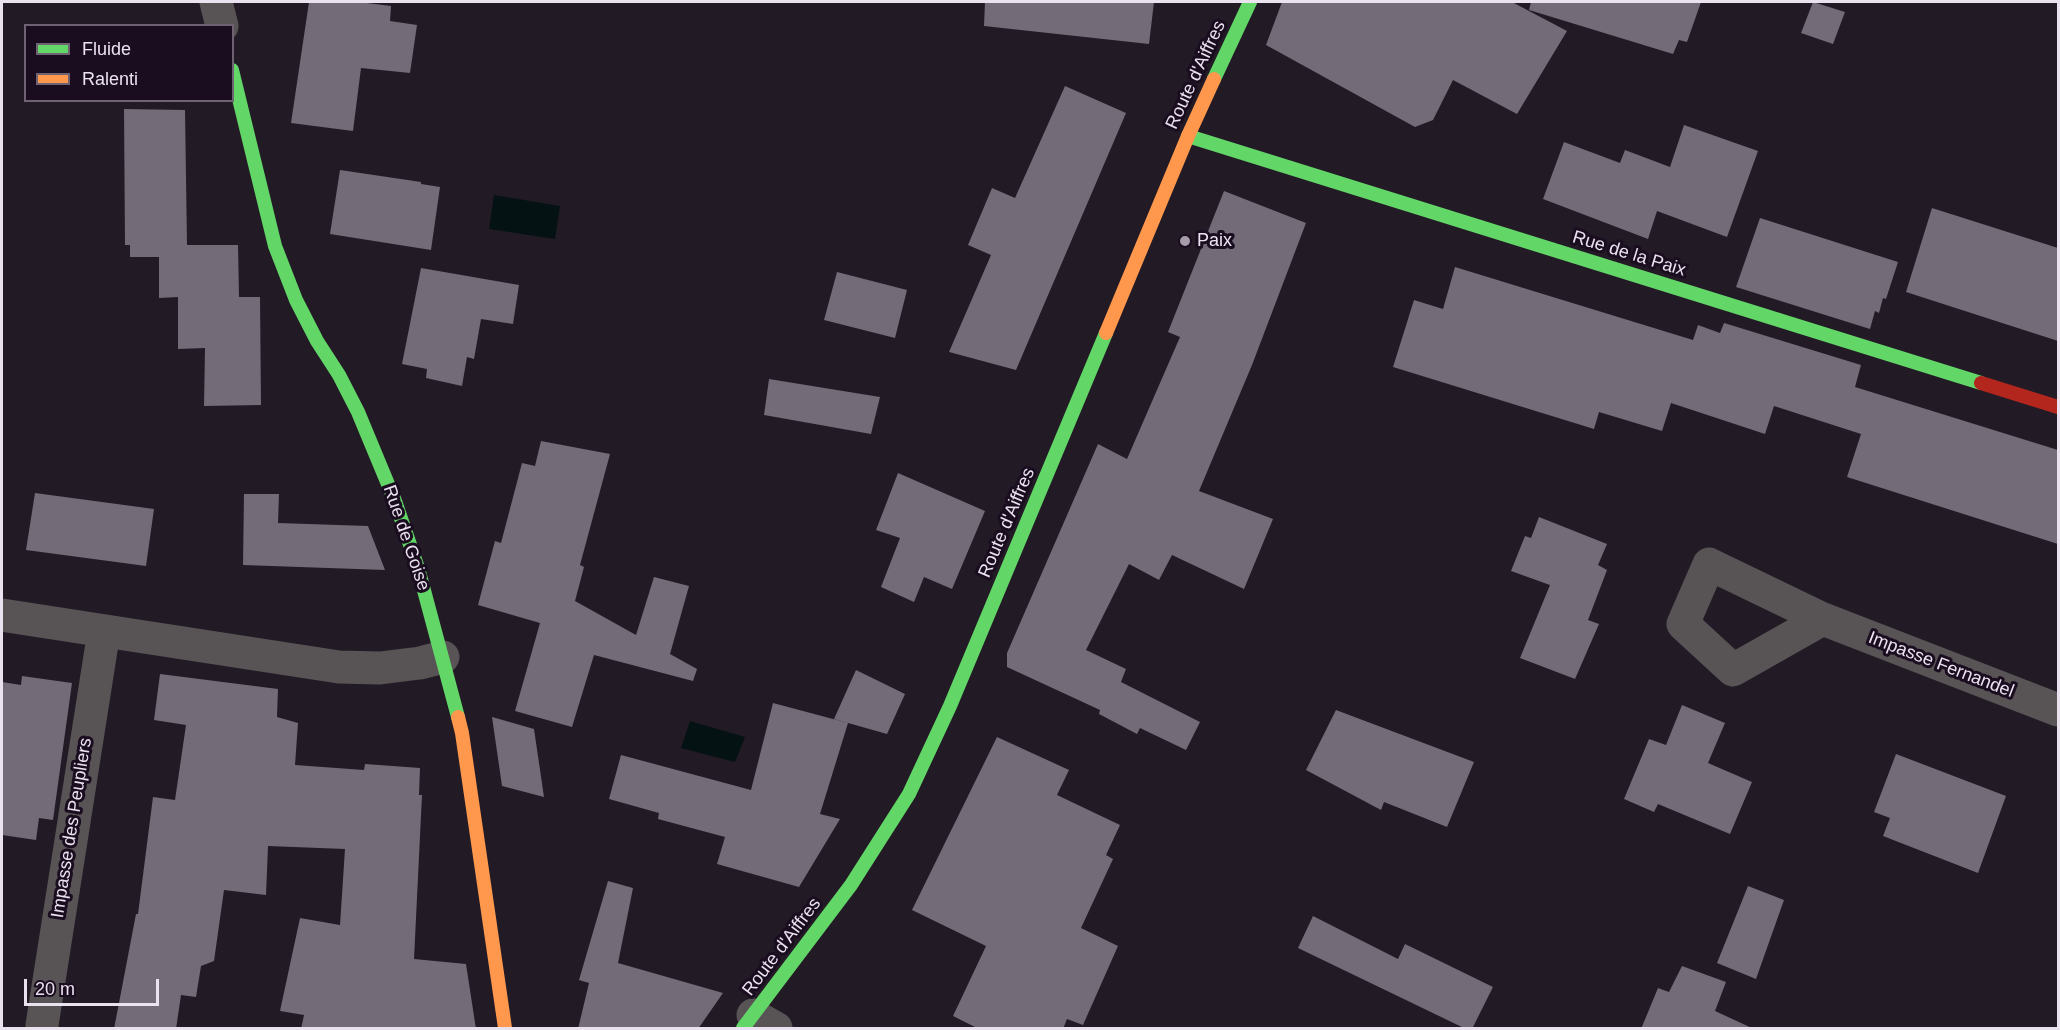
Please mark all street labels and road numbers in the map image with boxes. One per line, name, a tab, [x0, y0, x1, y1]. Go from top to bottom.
street label: Route d'Aiffres	[1161, 17, 1231, 133]
street label: Rue de la Paix	[1570, 227, 1688, 281]
street label: Route d'Aiffres	[974, 465, 1040, 581]
street label: Rue de Goise	[378, 482, 434, 594]
street label: Impasse Fernandel	[1865, 627, 2017, 703]
street label: Impasse des Peupliers	[47, 736, 97, 920]
street label: Route d'Aiffres	[738, 894, 826, 1000]

